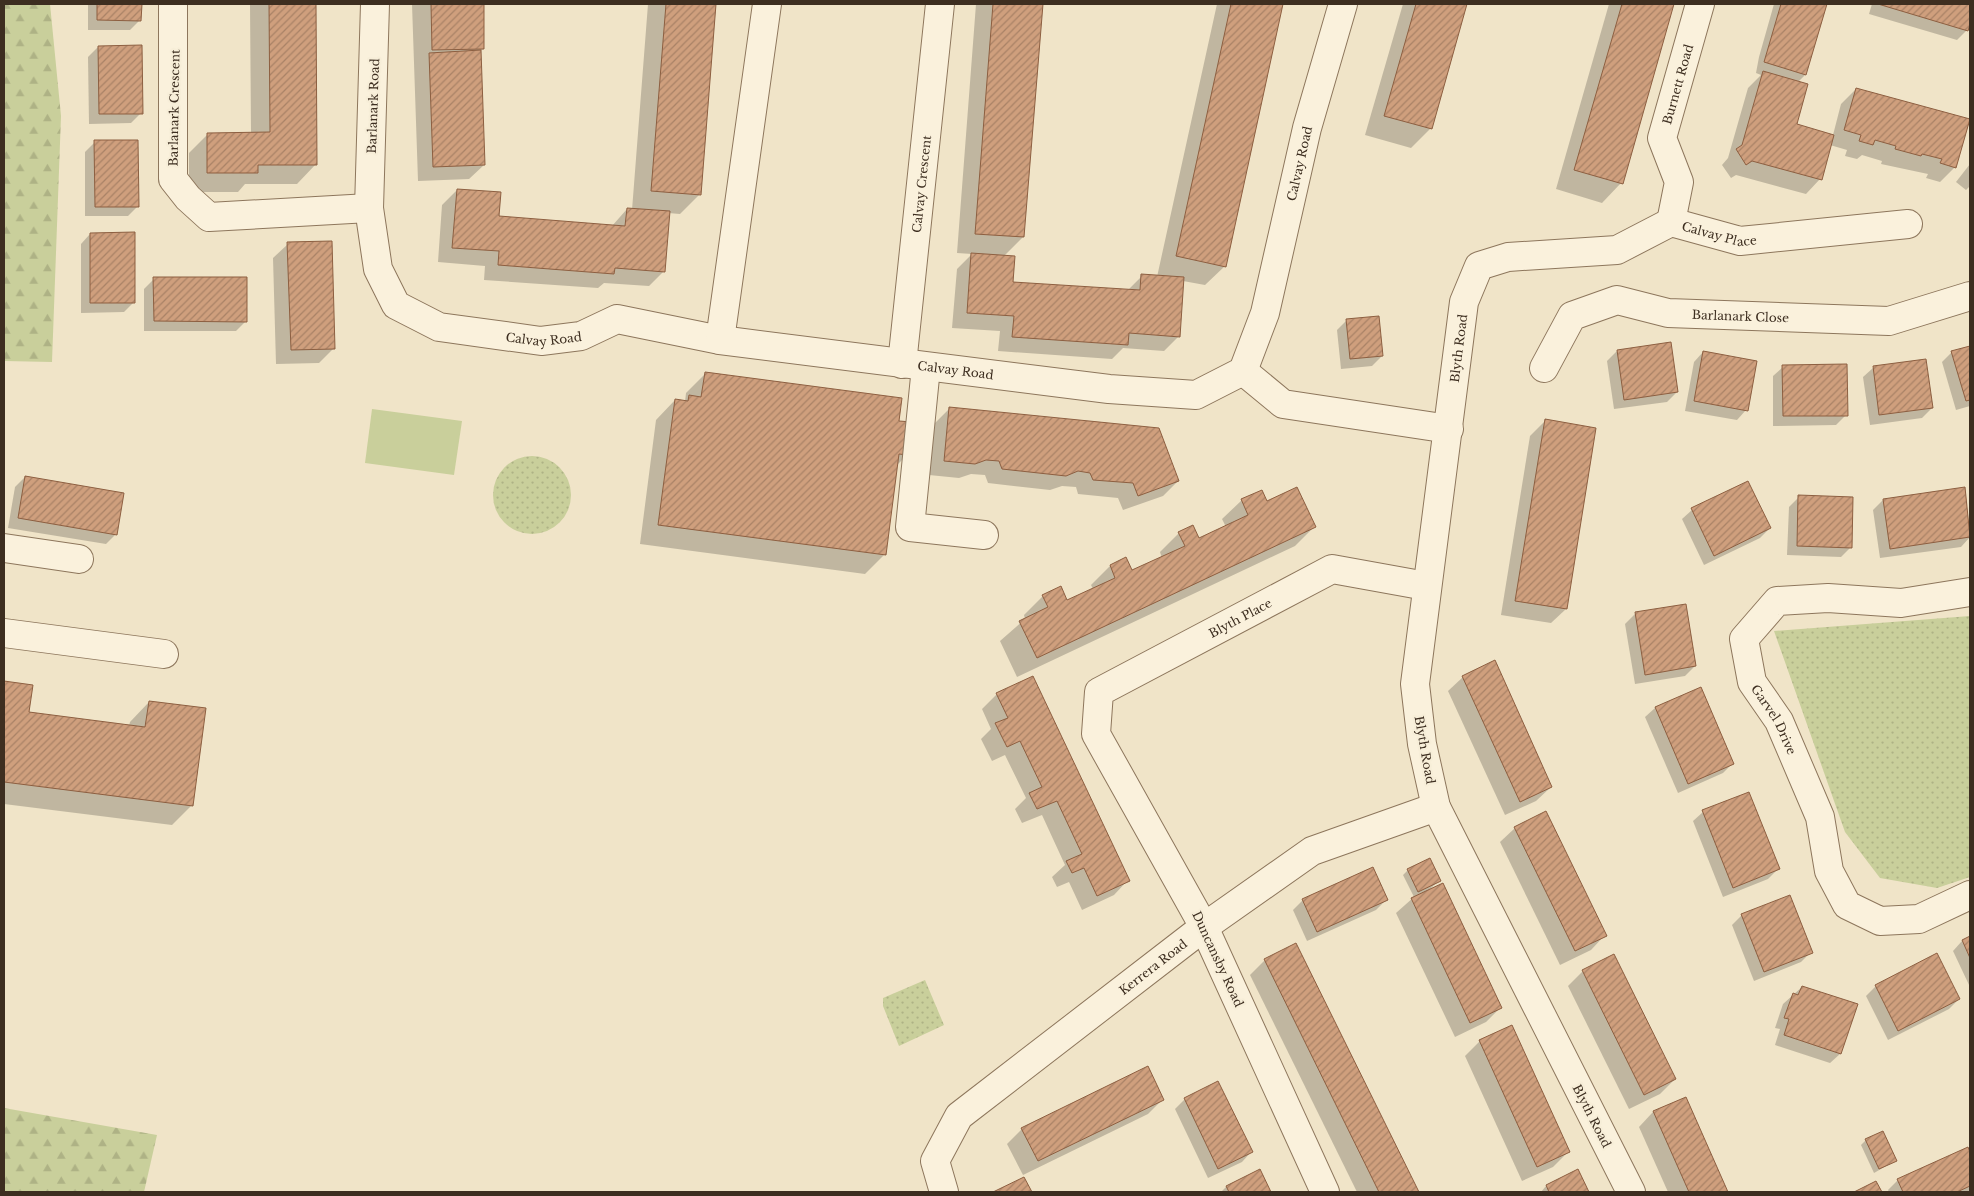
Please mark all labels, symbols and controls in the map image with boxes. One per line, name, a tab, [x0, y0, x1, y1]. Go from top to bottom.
street label: Burnett Road	[1659, 42, 1696, 126]
street label: Barlanark Crescent	[165, 49, 183, 167]
street label: Barlanark Road	[364, 58, 382, 154]
street label: Calvay Road	[1283, 124, 1315, 202]
street label: Calvay Crescent	[908, 134, 934, 234]
street label: Calvay Place	[1680, 218, 1757, 249]
street label: Barlanark Close	[1692, 306, 1789, 325]
street label: Blyth Road	[1446, 313, 1470, 383]
street label: Calvay Road	[505, 328, 583, 349]
street label: Calvay Road	[917, 357, 995, 382]
street label: Blyth Place	[1206, 595, 1274, 640]
street label: Garvel Drive	[1748, 681, 1800, 757]
street label: Blyth Road	[1412, 715, 1438, 785]
street label: Duncansby Road	[1189, 909, 1247, 1009]
street label: Kerrera Road	[1116, 936, 1190, 997]
street label: Blyth Road	[1570, 1082, 1614, 1150]

